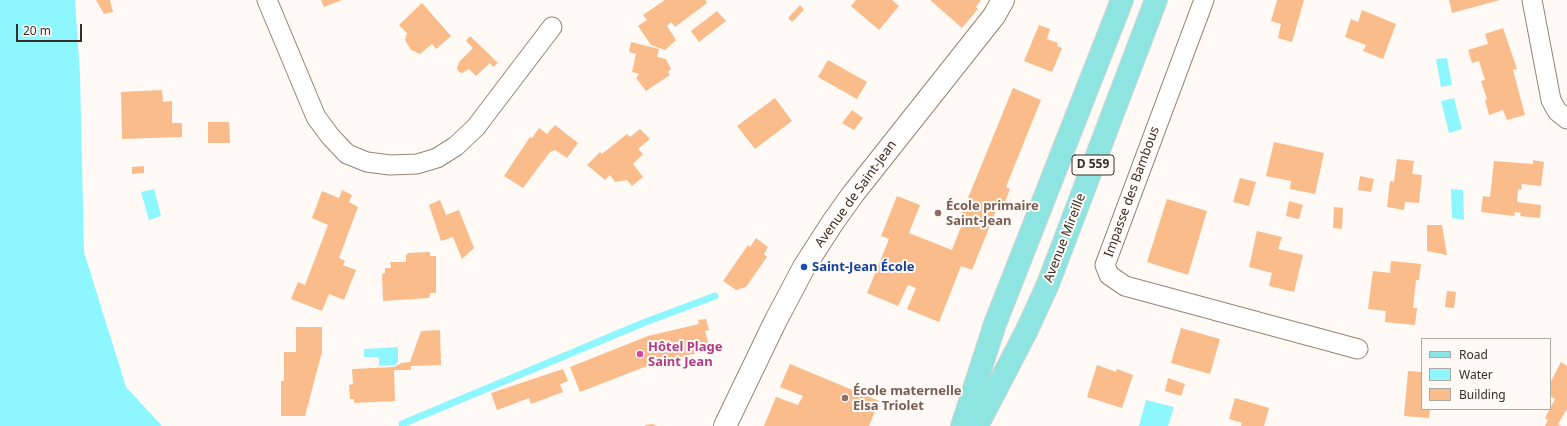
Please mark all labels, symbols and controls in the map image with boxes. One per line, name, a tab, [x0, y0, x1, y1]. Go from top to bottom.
scale bar	[18, 16, 84, 42]
text: 20 m	[23, 22, 51, 39]
street label: Impasse des Bambous	[1101, 125, 1163, 259]
street label: Avenue de Saint-Jean	[812, 137, 900, 251]
road number: D 559	[1072, 155, 1114, 175]
street label: Avenue Mireille	[1041, 191, 1089, 285]
place label: École primaire Saint-Jean	[946, 198, 1039, 229]
marker: École primaire Saint-Jean	[933, 208, 943, 218]
place label: Saint-Jean École	[812, 259, 915, 275]
marker: Saint-Jean École	[799, 262, 809, 272]
legend	[1421, 338, 1551, 410]
place label: Hôtel Plage Saint Jean	[648, 339, 722, 370]
text: Road	[1459, 346, 1488, 363]
marker: Hôtel Plage Saint Jean	[635, 349, 645, 359]
text: Water	[1459, 366, 1493, 383]
place label: École maternelle Elsa Triolet	[853, 383, 962, 414]
text: Building	[1459, 386, 1506, 403]
marker: École maternelle Elsa Triolet	[840, 393, 850, 403]

